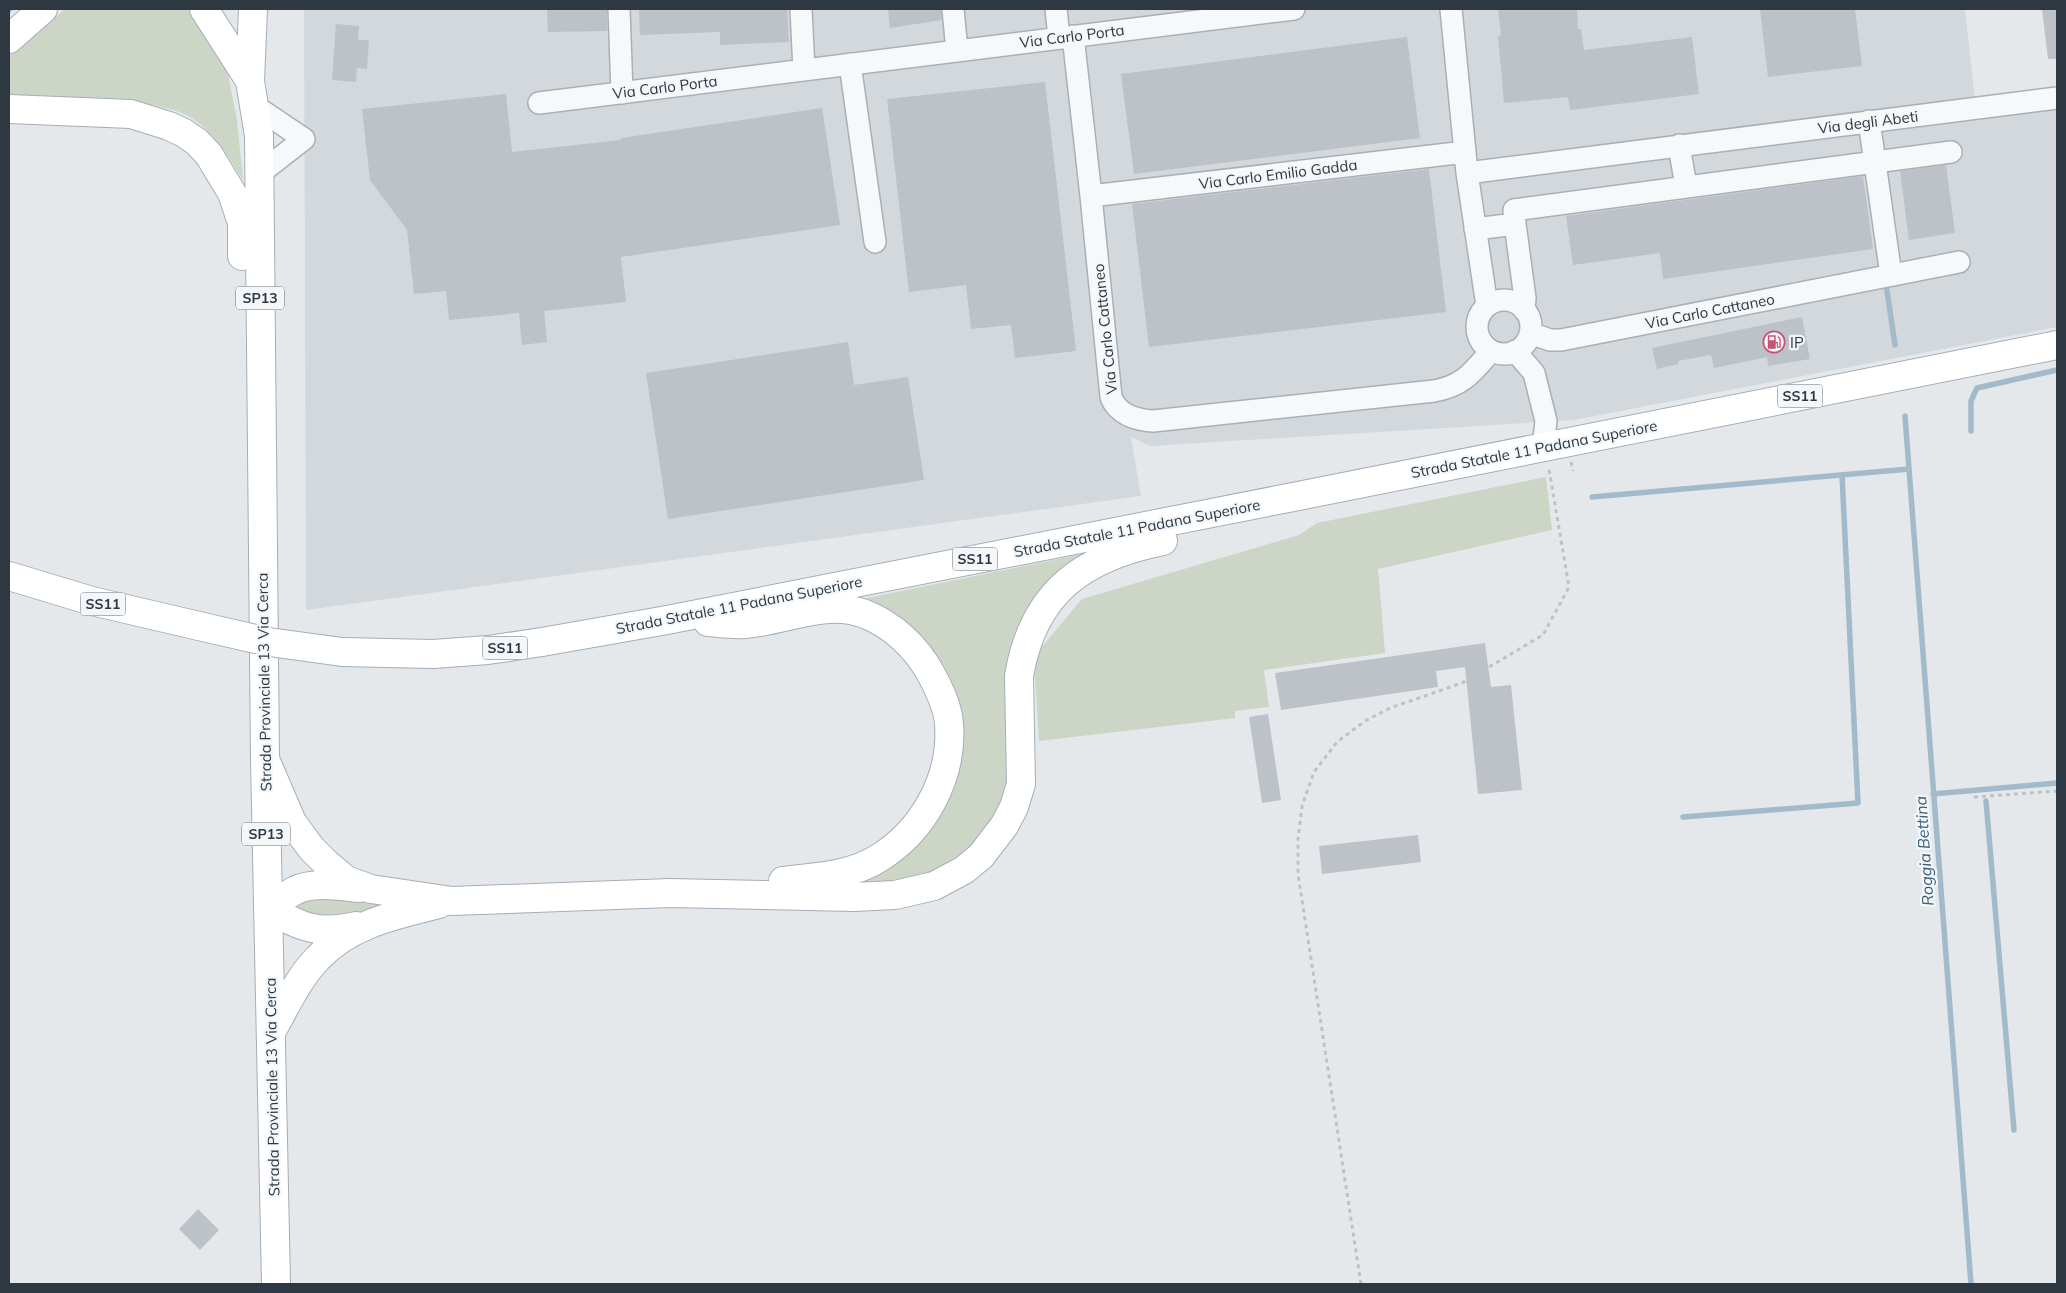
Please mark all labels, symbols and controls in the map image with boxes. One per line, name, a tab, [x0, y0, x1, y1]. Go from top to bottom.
street label: Via Carlo Porta	[1018, 20, 1126, 52]
street label: Via Carlo Porta	[611, 71, 719, 103]
street label: Via degli Abeti	[1817, 106, 1919, 138]
street label: Via Carlo Emilio Gadda	[1198, 155, 1358, 193]
street label: Via Carlo Cattaneo	[1089, 263, 1121, 395]
road number: SP13	[236, 286, 284, 310]
street label: Via Carlo Cattaneo	[1644, 289, 1776, 333]
fuel station icon: IP	[1762, 330, 1786, 354]
place label: IP	[1790, 333, 1804, 352]
road number: SS11	[1778, 384, 1822, 408]
street label: Strada Statale 11 Padana Superiore	[1409, 416, 1659, 482]
street label: Strada Statale 11 Padana Superiore	[1012, 495, 1262, 561]
road number: SS11	[952, 548, 998, 570]
street label: Strada Provinciale 13 Via Cerca	[253, 572, 275, 792]
street label: Strada Statale 11 Padana Superiore	[614, 572, 864, 638]
road number: SS11	[80, 592, 126, 616]
road number: SS11	[482, 636, 528, 660]
water label: Roggia Bettina	[1910, 795, 1938, 907]
road number: SP13	[242, 822, 290, 846]
street label: Strada Provinciale 13 Via Cerca	[261, 977, 283, 1197]

